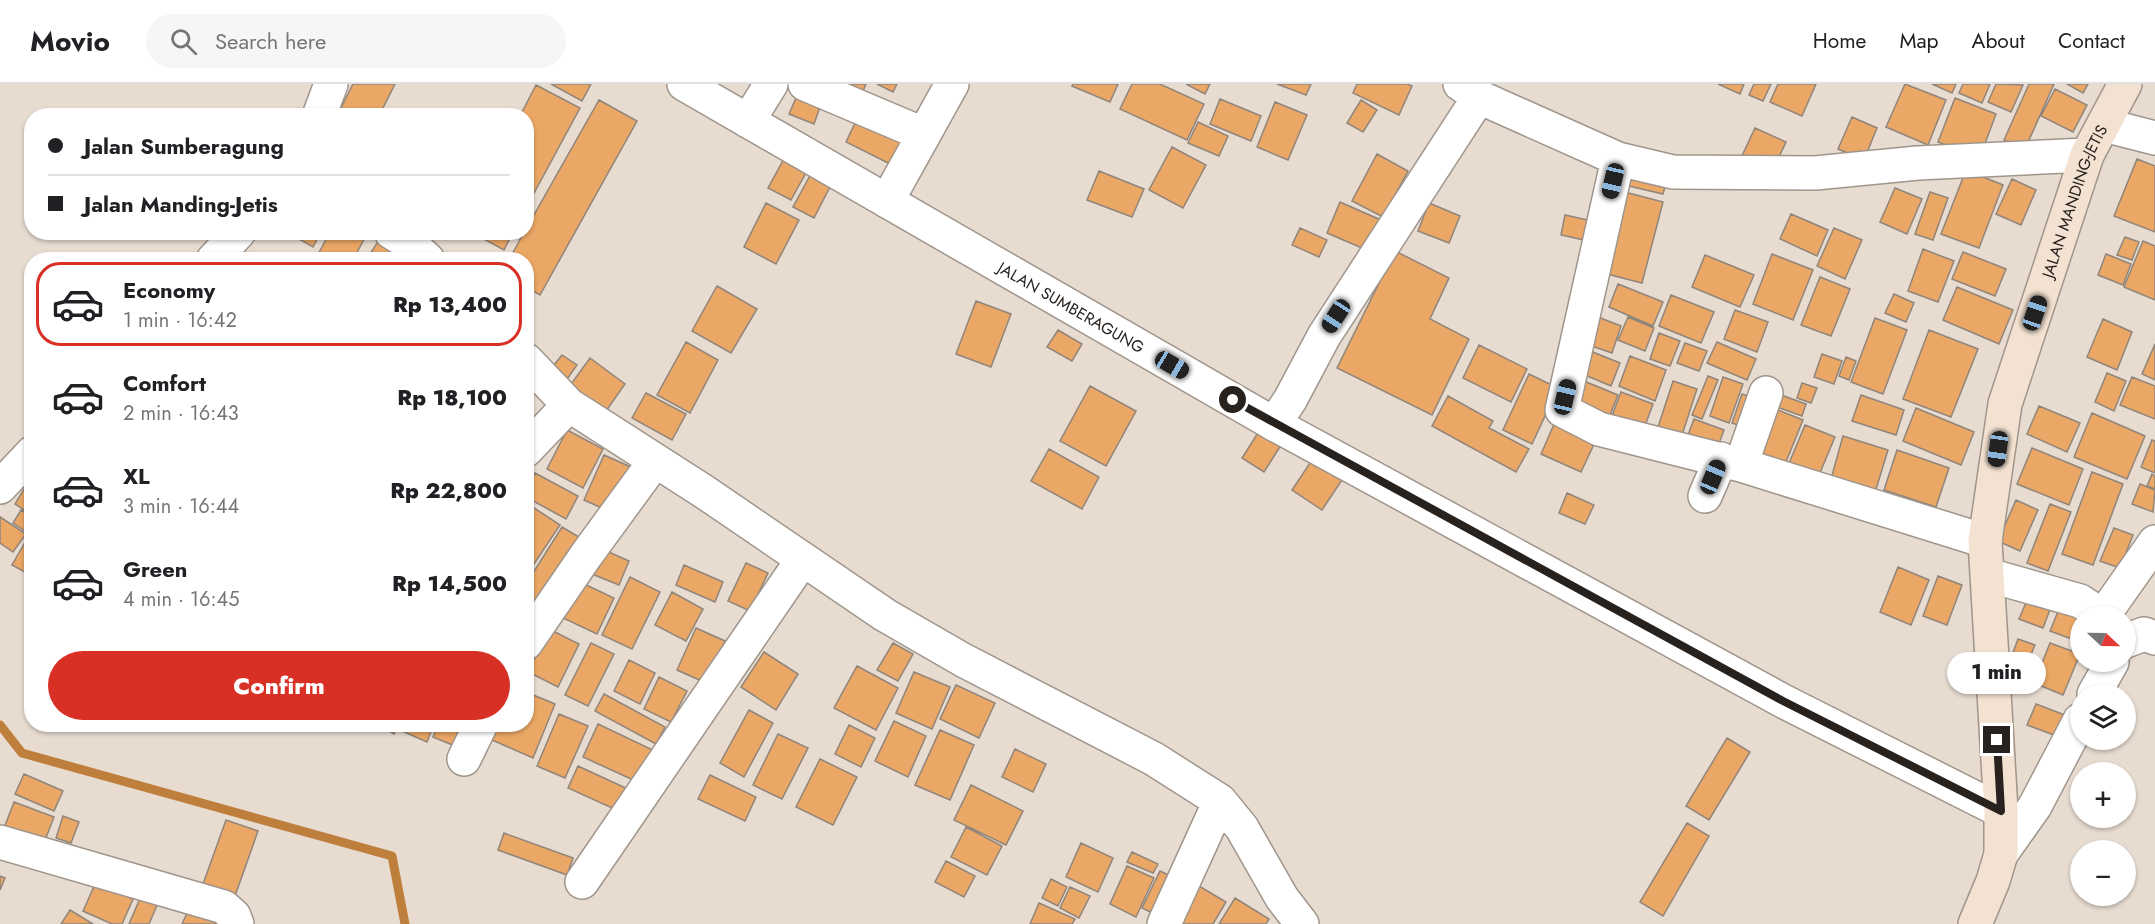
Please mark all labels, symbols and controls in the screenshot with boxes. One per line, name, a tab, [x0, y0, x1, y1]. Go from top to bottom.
search box	[146, 14, 566, 68]
text: Movio	[30, 21, 110, 62]
icon: search	[167, 25, 200, 58]
text: Search here	[215, 25, 326, 57]
text: Home	[1813, 26, 1866, 56]
text: Map	[1899, 26, 1939, 56]
text: About	[1972, 26, 2025, 56]
text: Contact	[2058, 26, 2125, 56]
street label: JALAN MANDING-JETIS	[2035, 120, 2113, 283]
text: Jalan Sumberagung	[84, 130, 284, 162]
car	[1600, 161, 1626, 201]
text: Jalan Manding-Jetis	[84, 188, 278, 220]
street label: JALAN SUMBERAGUNG	[992, 255, 1149, 359]
text: Economy	[123, 274, 215, 306]
icon: car	[51, 277, 105, 331]
text: Rp 13,400	[393, 288, 507, 320]
car	[2021, 293, 2049, 333]
car	[1319, 296, 1353, 336]
text: 1 min · 16:42	[123, 306, 237, 335]
car	[1152, 348, 1192, 382]
text: Comfort	[123, 367, 206, 399]
icon: car	[51, 370, 105, 424]
car	[1552, 377, 1578, 417]
text: Rp 18,100	[397, 381, 507, 413]
route start	[1219, 386, 1246, 413]
text: 2 min · 16:43	[123, 399, 239, 428]
car	[1987, 430, 2009, 468]
car	[1698, 457, 1728, 497]
text: XL	[123, 460, 150, 492]
icon: car	[51, 463, 105, 517]
text: Rp 22,800	[390, 474, 507, 506]
text: 3 min · 16:44	[123, 492, 239, 521]
text: Green	[123, 553, 187, 585]
icon: car	[51, 556, 105, 610]
text: Rp 14,500	[392, 567, 507, 599]
text: 4 min · 16:45	[123, 585, 239, 614]
north arrow	[2070, 606, 2136, 672]
map controls	[2070, 606, 2136, 906]
button: Confirm	[48, 651, 510, 720]
callout: 1 min	[1948, 653, 2046, 695]
text: 1 min	[1971, 658, 2022, 687]
button: layers	[2070, 684, 2136, 750]
route end	[1983, 726, 2010, 753]
button: +	[2070, 762, 2136, 828]
button: −	[2070, 840, 2136, 906]

